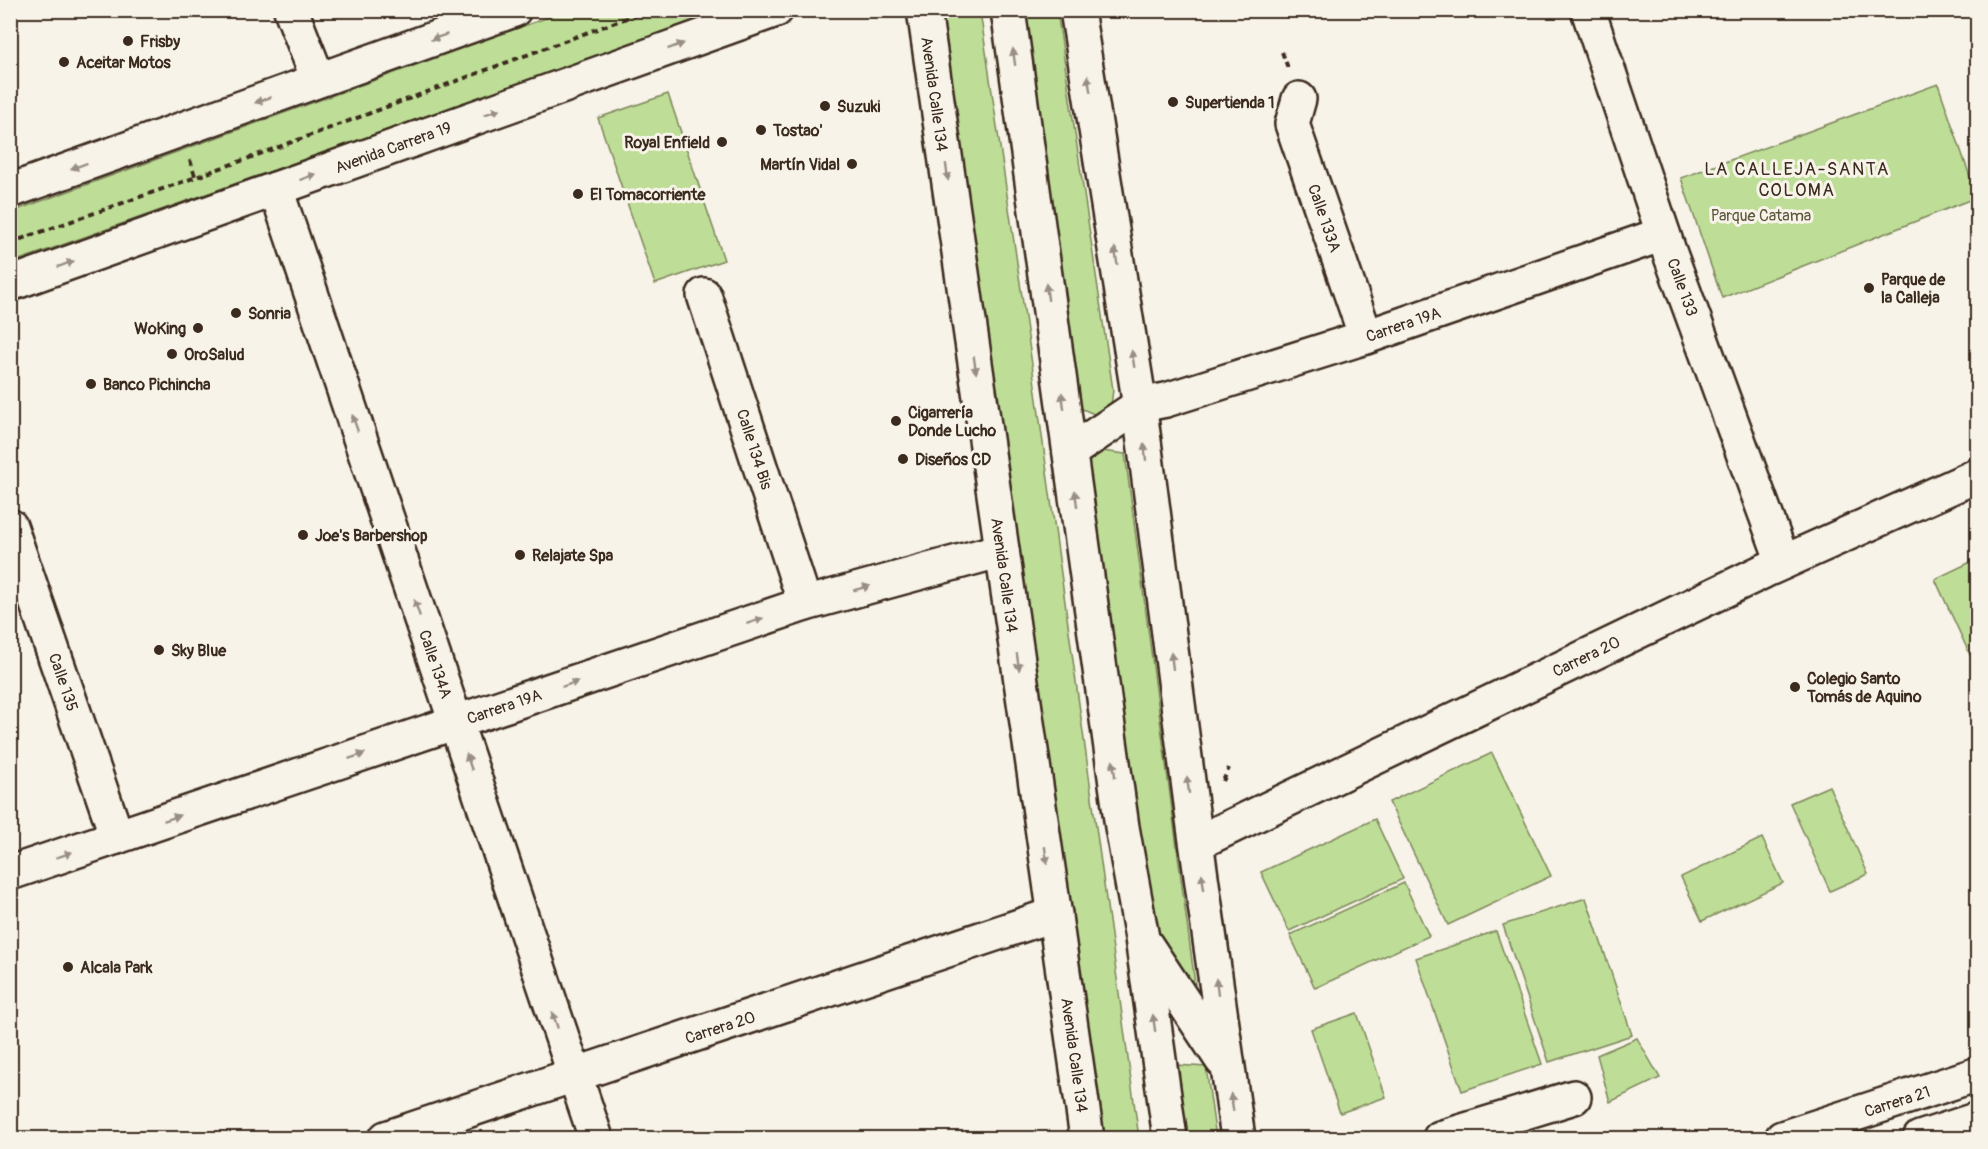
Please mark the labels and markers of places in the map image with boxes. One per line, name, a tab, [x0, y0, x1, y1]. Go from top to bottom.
place label: Frisby	[140, 32, 180, 52]
marker: Frisby	[121, 34, 135, 48]
place label: Aceitar Motos	[76, 53, 171, 73]
marker: Aceitar Motos	[57, 55, 71, 69]
place label: Supertienda 1	[1185, 93, 1274, 113]
marker: Supertienda 1	[1166, 95, 1180, 109]
place label: Suzuki	[837, 97, 880, 117]
marker: Suzuki	[818, 99, 832, 113]
place label: Tostao'	[772, 121, 823, 141]
marker: Tostao'	[754, 123, 768, 137]
place label: Royal Enfield	[624, 133, 710, 153]
marker: Royal Enfield	[715, 135, 729, 149]
place label: Martín Vidal	[760, 155, 840, 175]
marker: Martín Vidal	[845, 157, 859, 171]
place label: El Tomacorriente	[590, 185, 706, 205]
marker: El Tomacorriente	[571, 187, 585, 201]
place label: Parque de la Calleja	[1881, 270, 1946, 308]
marker: Parque de la Calleja	[1862, 281, 1876, 295]
place label: Sonria	[248, 304, 291, 324]
marker: Sonria	[229, 306, 243, 320]
place label: WoKing	[134, 319, 186, 339]
marker: WoKing	[191, 321, 205, 335]
place label: OroSalud	[184, 345, 245, 365]
marker: OroSalud	[165, 347, 179, 361]
place label: Banco Pichincha	[103, 375, 211, 395]
marker: Banco Pichincha	[84, 377, 98, 391]
place label: Cigarrería Donde Lucho	[908, 403, 997, 441]
marker: Cigarrería Donde Lucho	[889, 414, 903, 428]
place label: Diseños CD	[915, 450, 991, 470]
marker: Diseños CD	[896, 452, 910, 466]
place label: Joe's Barbershop	[315, 526, 428, 546]
marker: Joe's Barbershop	[296, 528, 310, 542]
place label: Relajate Spa	[532, 546, 614, 566]
marker: Relajate Spa	[513, 548, 527, 562]
place label: Sky Blue	[171, 641, 227, 661]
marker: Sky Blue	[152, 643, 166, 657]
place label: Colegio Santo Tomás de Aquino	[1806, 669, 1922, 707]
marker: Colegio Santo Tomás de Aquino	[1788, 680, 1802, 694]
place label: Alcala Park	[80, 958, 153, 978]
marker: Alcala Park	[61, 960, 75, 974]

